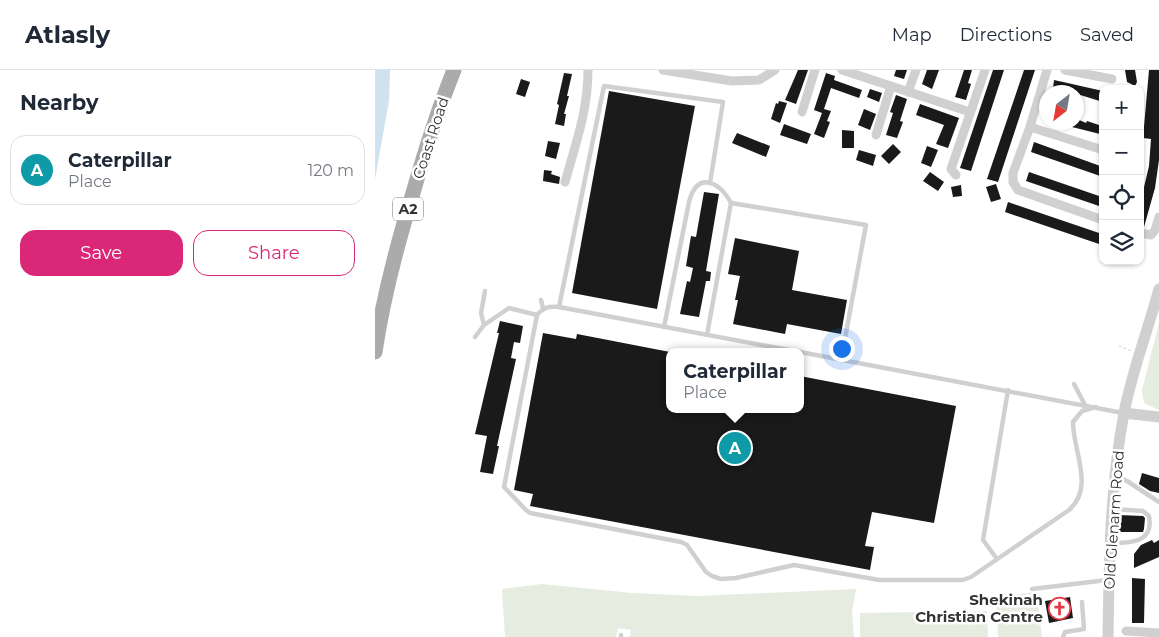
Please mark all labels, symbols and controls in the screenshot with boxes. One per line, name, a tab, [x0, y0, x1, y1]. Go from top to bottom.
text: Atlasly	[25, 20, 110, 49]
text: Map	[892, 24, 932, 46]
text: Directions	[960, 24, 1052, 46]
text: Saved	[1080, 24, 1134, 46]
north arrow	[1039, 85, 1084, 130]
map controls	[1099, 85, 1144, 265]
button: +	[1099, 85, 1144, 130]
text: Nearby	[20, 90, 99, 115]
street label: Coast Road	[408, 94, 453, 181]
button: −	[1099, 130, 1144, 175]
text: Caterpillar	[68, 149, 172, 172]
text: A	[31, 161, 43, 180]
text: 120 m	[307, 161, 354, 180]
text: Place	[68, 172, 112, 191]
button: locate	[1099, 175, 1144, 220]
road number: A2	[393, 198, 423, 220]
button: layers	[1099, 220, 1144, 265]
button: Save	[20, 230, 183, 276]
button: Share	[193, 230, 355, 276]
your location	[829, 336, 855, 362]
popup	[666, 348, 804, 413]
text: Caterpillar	[683, 360, 787, 383]
text: Place	[683, 383, 727, 402]
pin: A	[719, 429, 751, 467]
street label: Old Glenarm Road	[1099, 450, 1128, 590]
place label: Shekinah Christian Centre	[915, 590, 1043, 626]
church icon: Shekinah Christian Centre	[1047, 597, 1071, 621]

